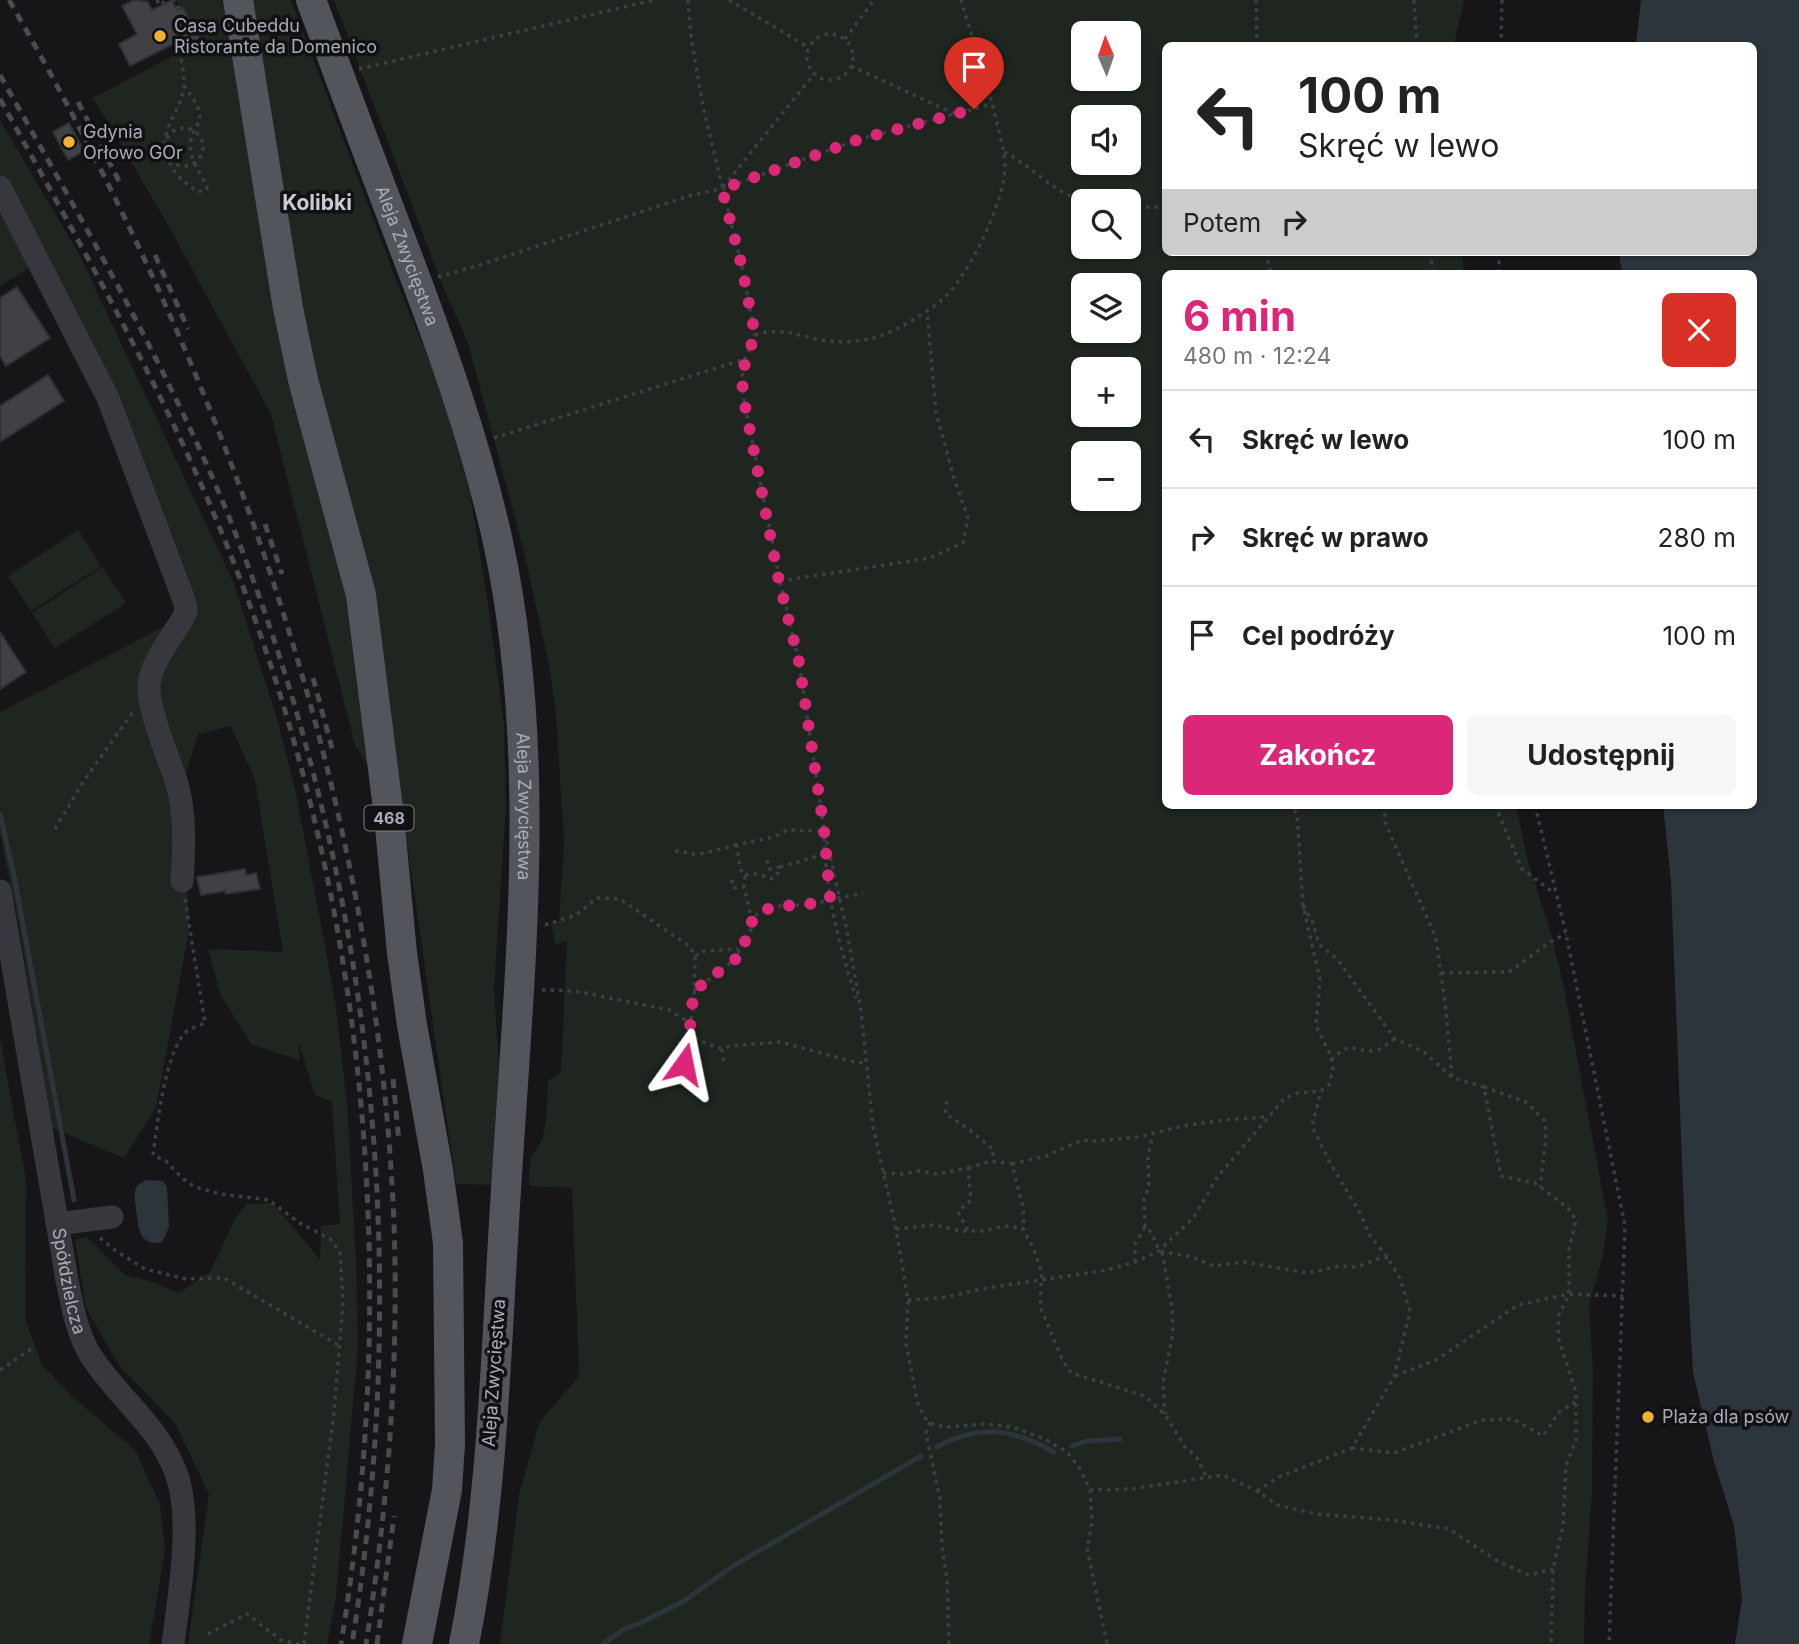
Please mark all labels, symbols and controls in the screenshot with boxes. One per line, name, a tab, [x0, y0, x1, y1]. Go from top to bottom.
place label: Casa Cubeddu Ristorante da Domenico	[174, 15, 377, 57]
north arrow	[1071, 21, 1141, 91]
map controls	[1071, 21, 1141, 511]
marker: Casa Cubeddu Ristorante da Domenico	[152, 28, 168, 44]
pin	[944, 37, 1004, 109]
icon: arrive	[955, 48, 993, 86]
text: 100 m	[1298, 66, 1442, 125]
icon: left	[1183, 70, 1274, 161]
button: sound	[1071, 105, 1141, 175]
place label: Gdynia Orłowo GOr	[83, 121, 183, 163]
text: Skręć w lewo	[1298, 126, 1499, 165]
marker: Gdynia Orłowo GOr	[61, 134, 77, 150]
street label: Aleja Zwycięstwa	[371, 182, 443, 329]
button: search	[1071, 189, 1141, 259]
district label: Kolibki	[282, 190, 352, 215]
icon: right	[1275, 203, 1313, 241]
text: Potem	[1183, 207, 1261, 238]
button: layers	[1071, 273, 1141, 343]
text: 6 min	[1183, 290, 1296, 341]
button: close	[1662, 293, 1736, 367]
text: 480 m · 12:24	[1183, 342, 1331, 370]
button: +	[1071, 357, 1141, 427]
icon: left	[1183, 420, 1221, 458]
text: Skręć w lewo	[1242, 424, 1409, 455]
text: 100 m	[1663, 424, 1736, 455]
button: −	[1071, 441, 1141, 511]
icon: right	[1183, 518, 1221, 556]
text: Skręć w prawo	[1242, 522, 1429, 553]
text: 280 m	[1658, 522, 1736, 553]
icon: arrive	[1183, 616, 1221, 654]
text: Cel podróży	[1242, 620, 1395, 651]
text: 100 m	[1663, 620, 1736, 651]
button: Zakończ	[1183, 715, 1453, 795]
button: Udostępnij	[1467, 715, 1736, 795]
street label: Aleja Zwycięstwa	[512, 732, 536, 881]
road number: 468	[364, 806, 414, 831]
position arrow	[647, 1027, 721, 1101]
street label: Spółdzielcza	[48, 1226, 91, 1337]
street label: Aleja Zwycięstwa	[478, 1298, 509, 1448]
place label: Plaża dla psów	[1662, 1406, 1790, 1427]
marker: Plaża dla psów	[1640, 1409, 1656, 1425]

